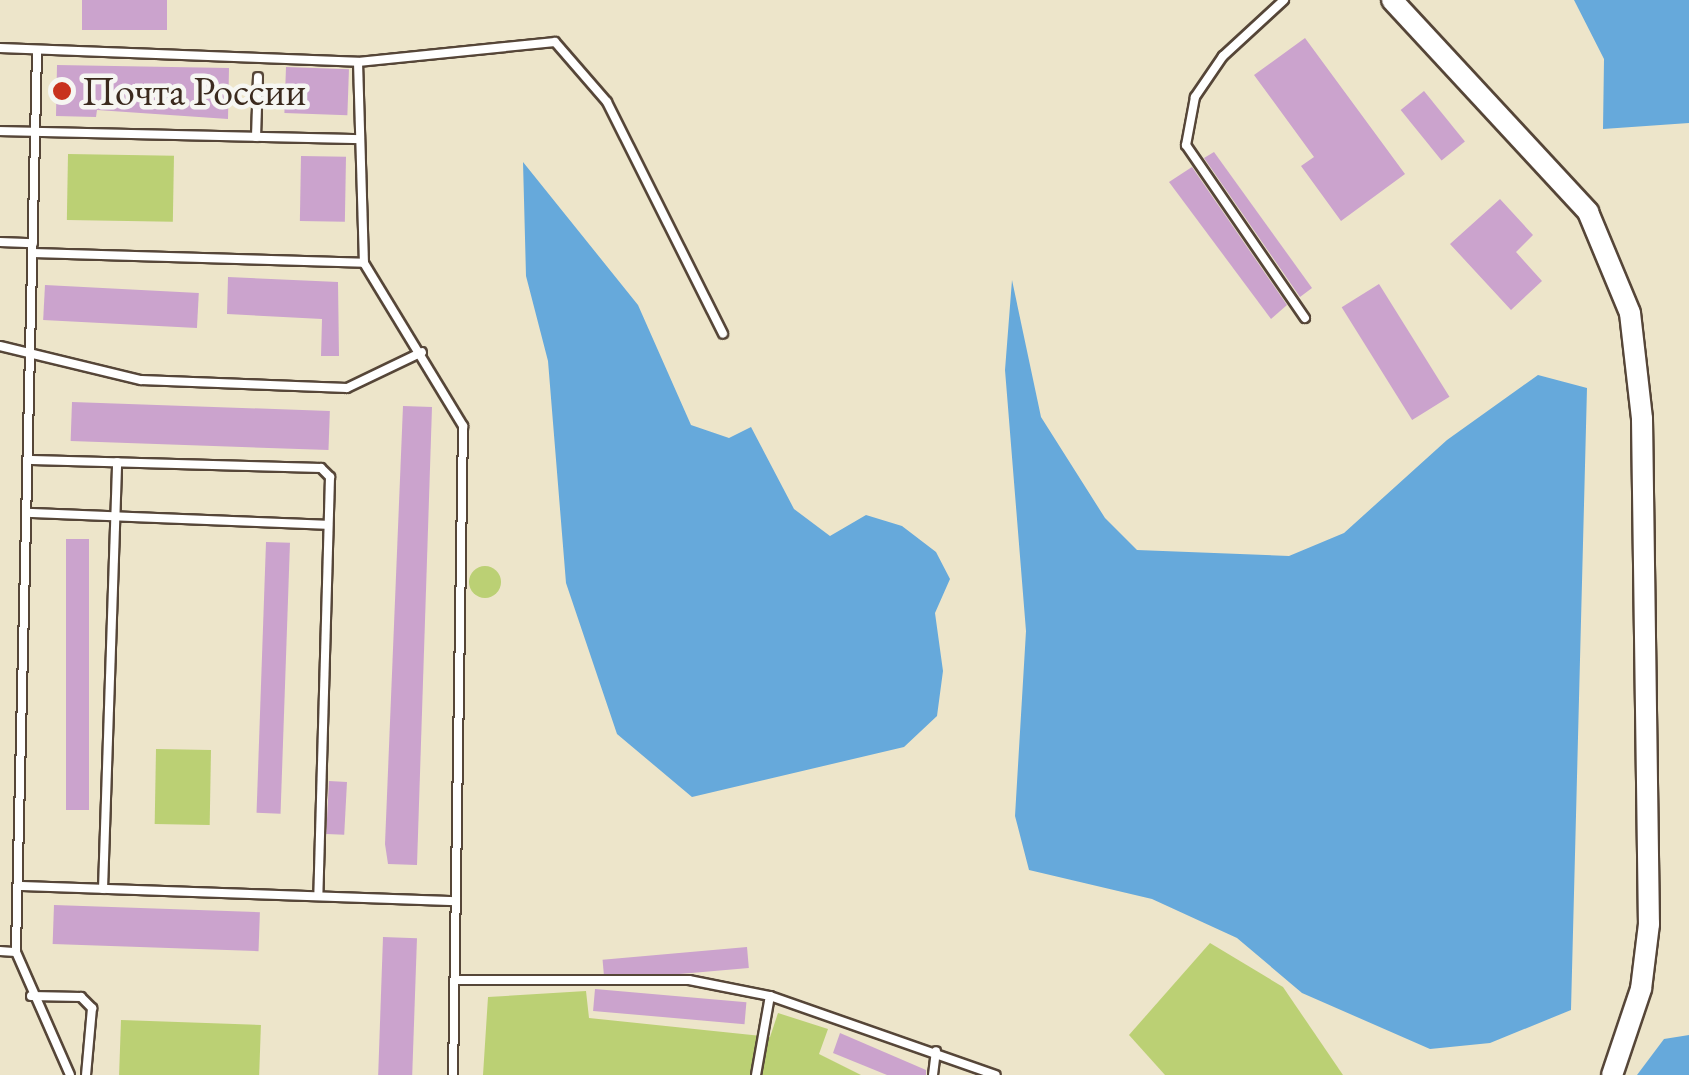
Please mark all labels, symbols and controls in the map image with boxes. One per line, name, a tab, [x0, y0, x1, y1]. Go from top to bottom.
place label: Почта России	[82, 67, 306, 115]
marker: Почта России	[51, 80, 73, 102]

